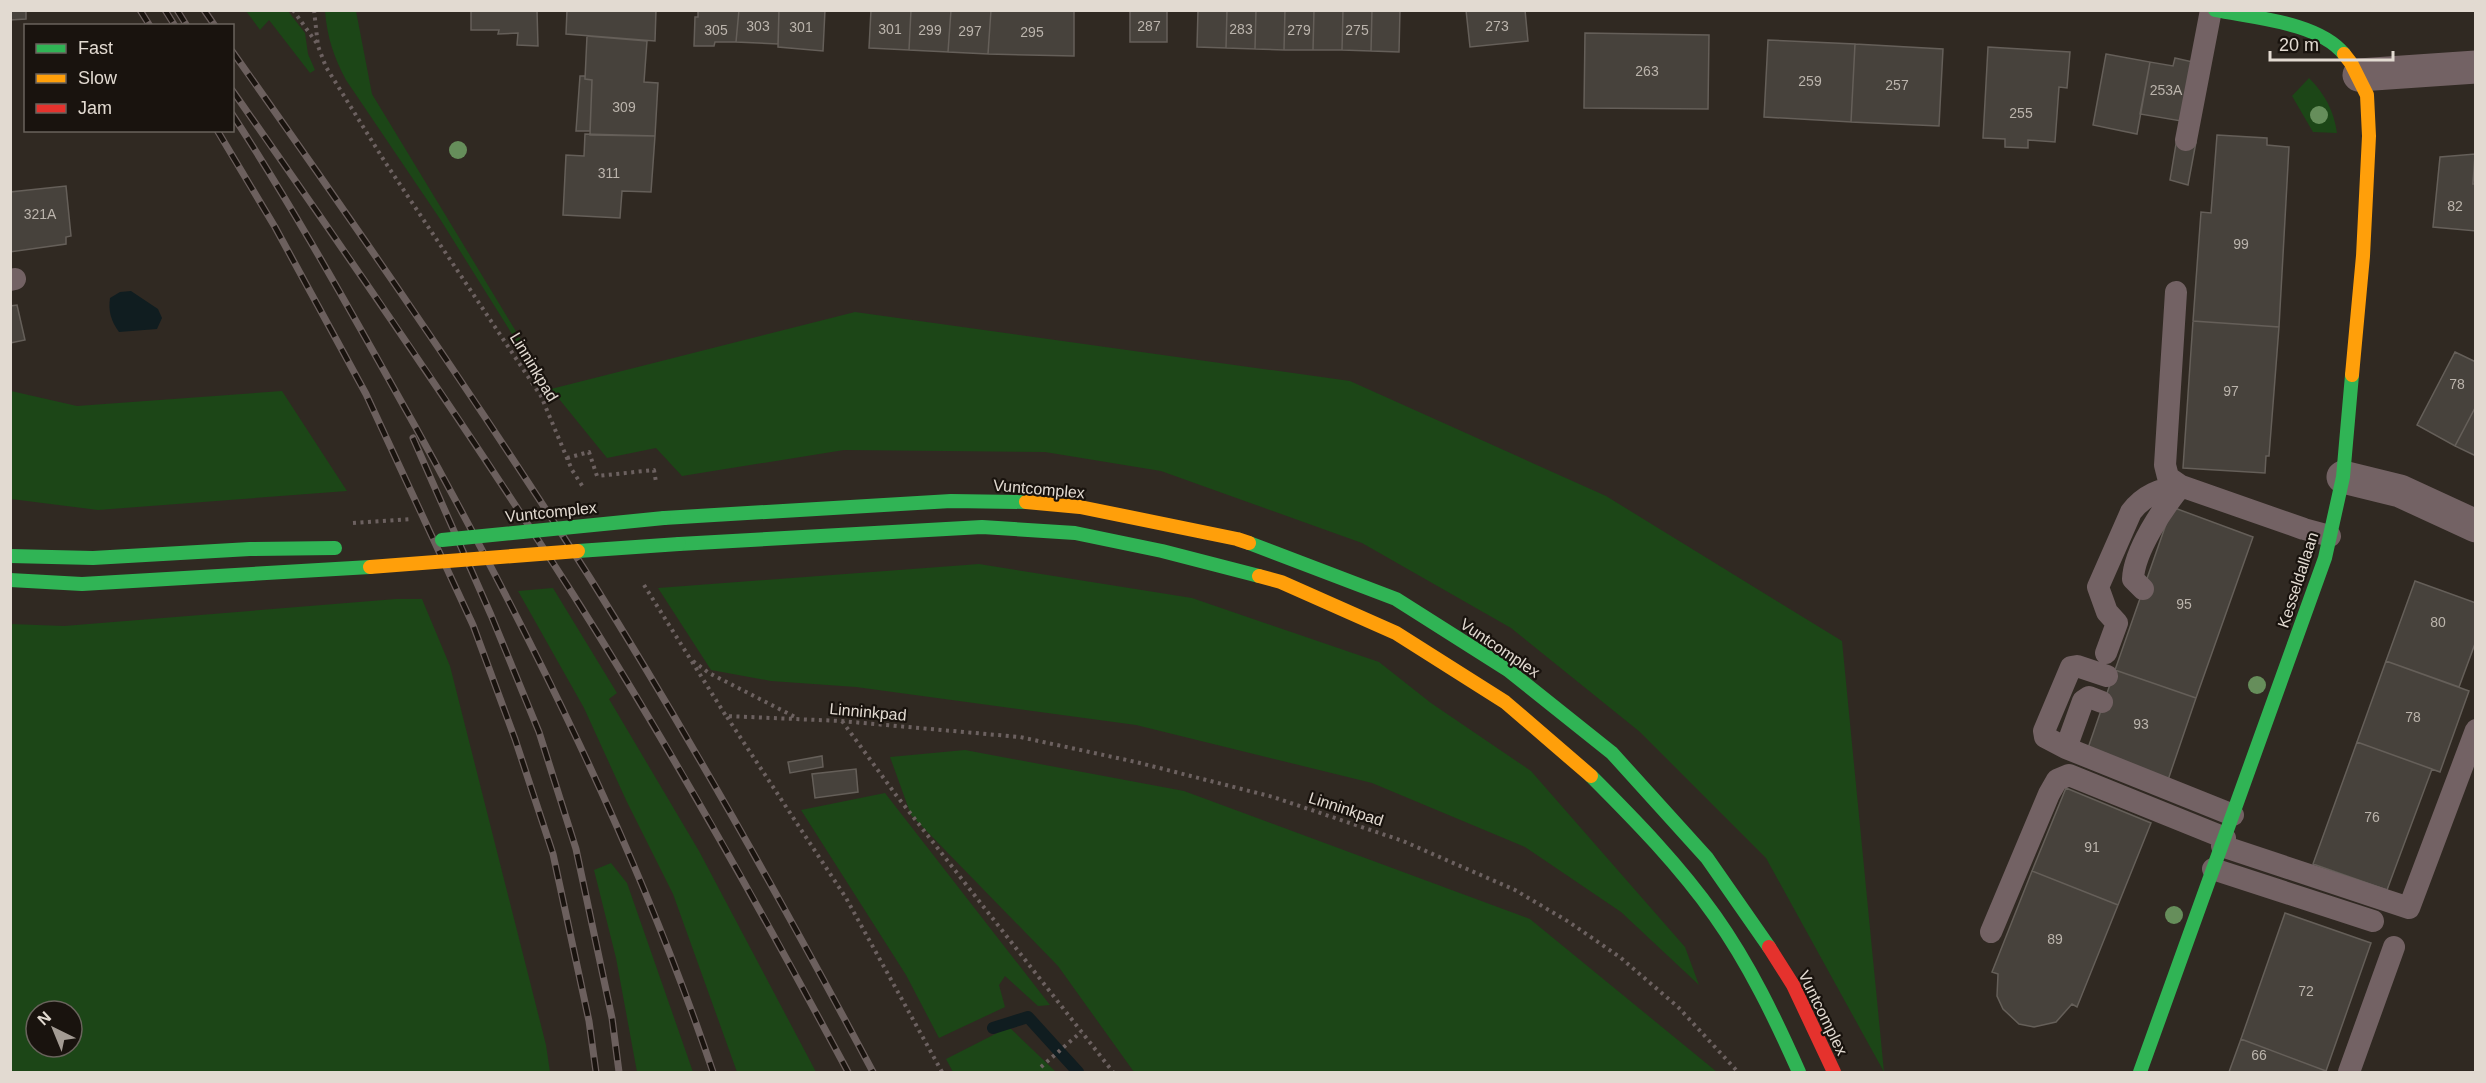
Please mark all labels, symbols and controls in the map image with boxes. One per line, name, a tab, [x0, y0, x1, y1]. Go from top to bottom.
house number: 303	[746, 18, 770, 34]
house number: 287	[1137, 18, 1161, 34]
house number: 273	[1485, 18, 1509, 34]
house number: 301	[789, 19, 813, 35]
house number: 301	[878, 21, 902, 37]
house number: 283	[1229, 21, 1253, 37]
house number: 305	[704, 22, 728, 38]
house number: 299	[918, 22, 942, 38]
house number: 279	[1287, 22, 1311, 38]
house number: 275	[1345, 22, 1369, 38]
house number: 297	[958, 23, 982, 39]
legend	[24, 24, 234, 132]
house number: 295	[1020, 24, 1044, 40]
scale bar	[2270, 24, 2393, 62]
text: 20 m	[2279, 35, 2319, 55]
text: Fast	[78, 38, 113, 58]
house number: 263	[1635, 63, 1659, 79]
text: Slow	[78, 68, 118, 88]
house number: 259	[1798, 73, 1822, 89]
house number: 257	[1885, 77, 1909, 93]
house number: 253A	[2150, 82, 2183, 98]
text: Jam	[78, 98, 112, 118]
house number: 309	[612, 99, 636, 115]
house number: 255	[2009, 105, 2033, 121]
house number: 311	[598, 165, 620, 181]
house number: 82	[2447, 198, 2463, 214]
house number: 321A	[24, 206, 57, 222]
house number: 99	[2233, 236, 2249, 252]
street label: Linninkpad	[507, 329, 561, 405]
house number: 78	[2449, 376, 2465, 392]
house number: 97	[2223, 383, 2239, 399]
street label: Vuntcomplex	[992, 477, 1086, 501]
street label: Vuntcomplex	[504, 499, 598, 525]
street label: Kesseldallaan	[2275, 530, 2321, 630]
house number: 95	[2176, 596, 2192, 612]
house number: 80	[2430, 614, 2446, 630]
street label: Vuntcomplex	[1457, 615, 1543, 681]
street label: Linninkpad	[829, 700, 907, 724]
house number: 78	[2405, 709, 2421, 725]
house number: 93	[2133, 716, 2149, 732]
street label: Linninkpad	[1307, 789, 1385, 829]
house number: 76	[2364, 809, 2380, 825]
house number: 91	[2084, 839, 2100, 855]
house number: 89	[2047, 931, 2063, 947]
street label: Vuntcomplex	[1795, 968, 1851, 1058]
house number: 72	[2298, 983, 2314, 999]
north arrow	[24, 999, 84, 1059]
text: N	[34, 1008, 54, 1029]
house number: 66	[2251, 1047, 2267, 1063]

